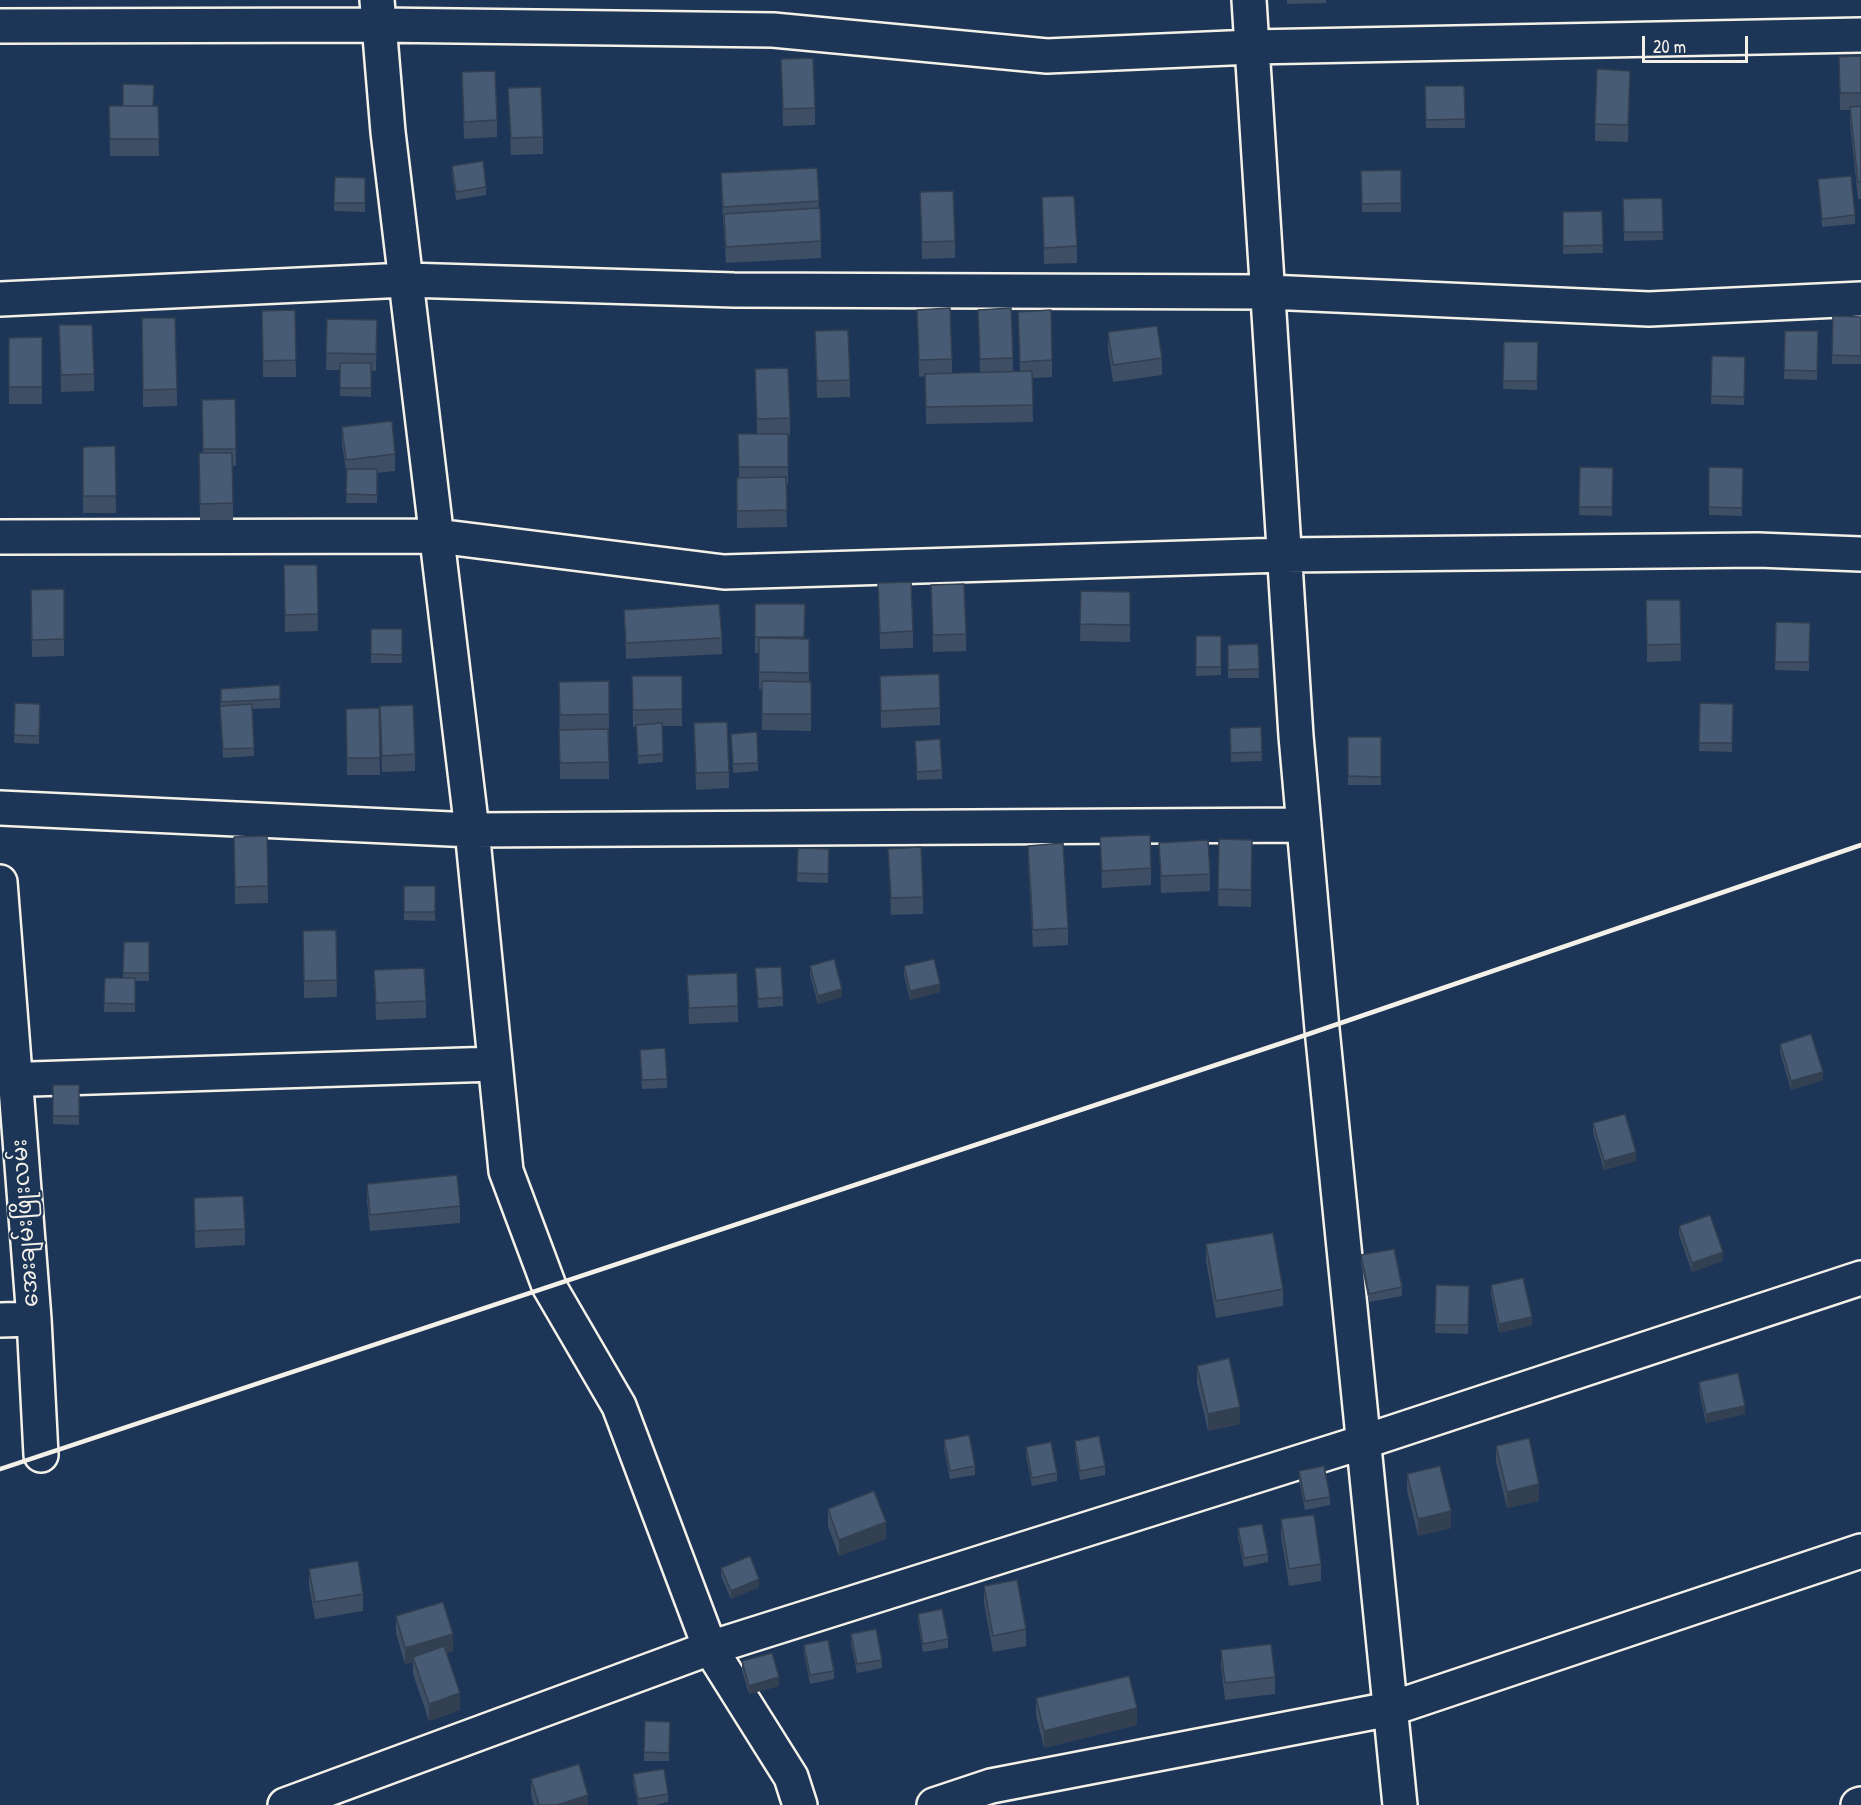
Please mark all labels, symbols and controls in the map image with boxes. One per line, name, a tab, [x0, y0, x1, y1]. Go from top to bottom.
scale bar	[1645, 24, 1752, 62]
text: 20 m	[1653, 34, 1686, 59]
street label: အေးချမ်းဖြိုးလမ်း	[7, 1138, 45, 1308]

